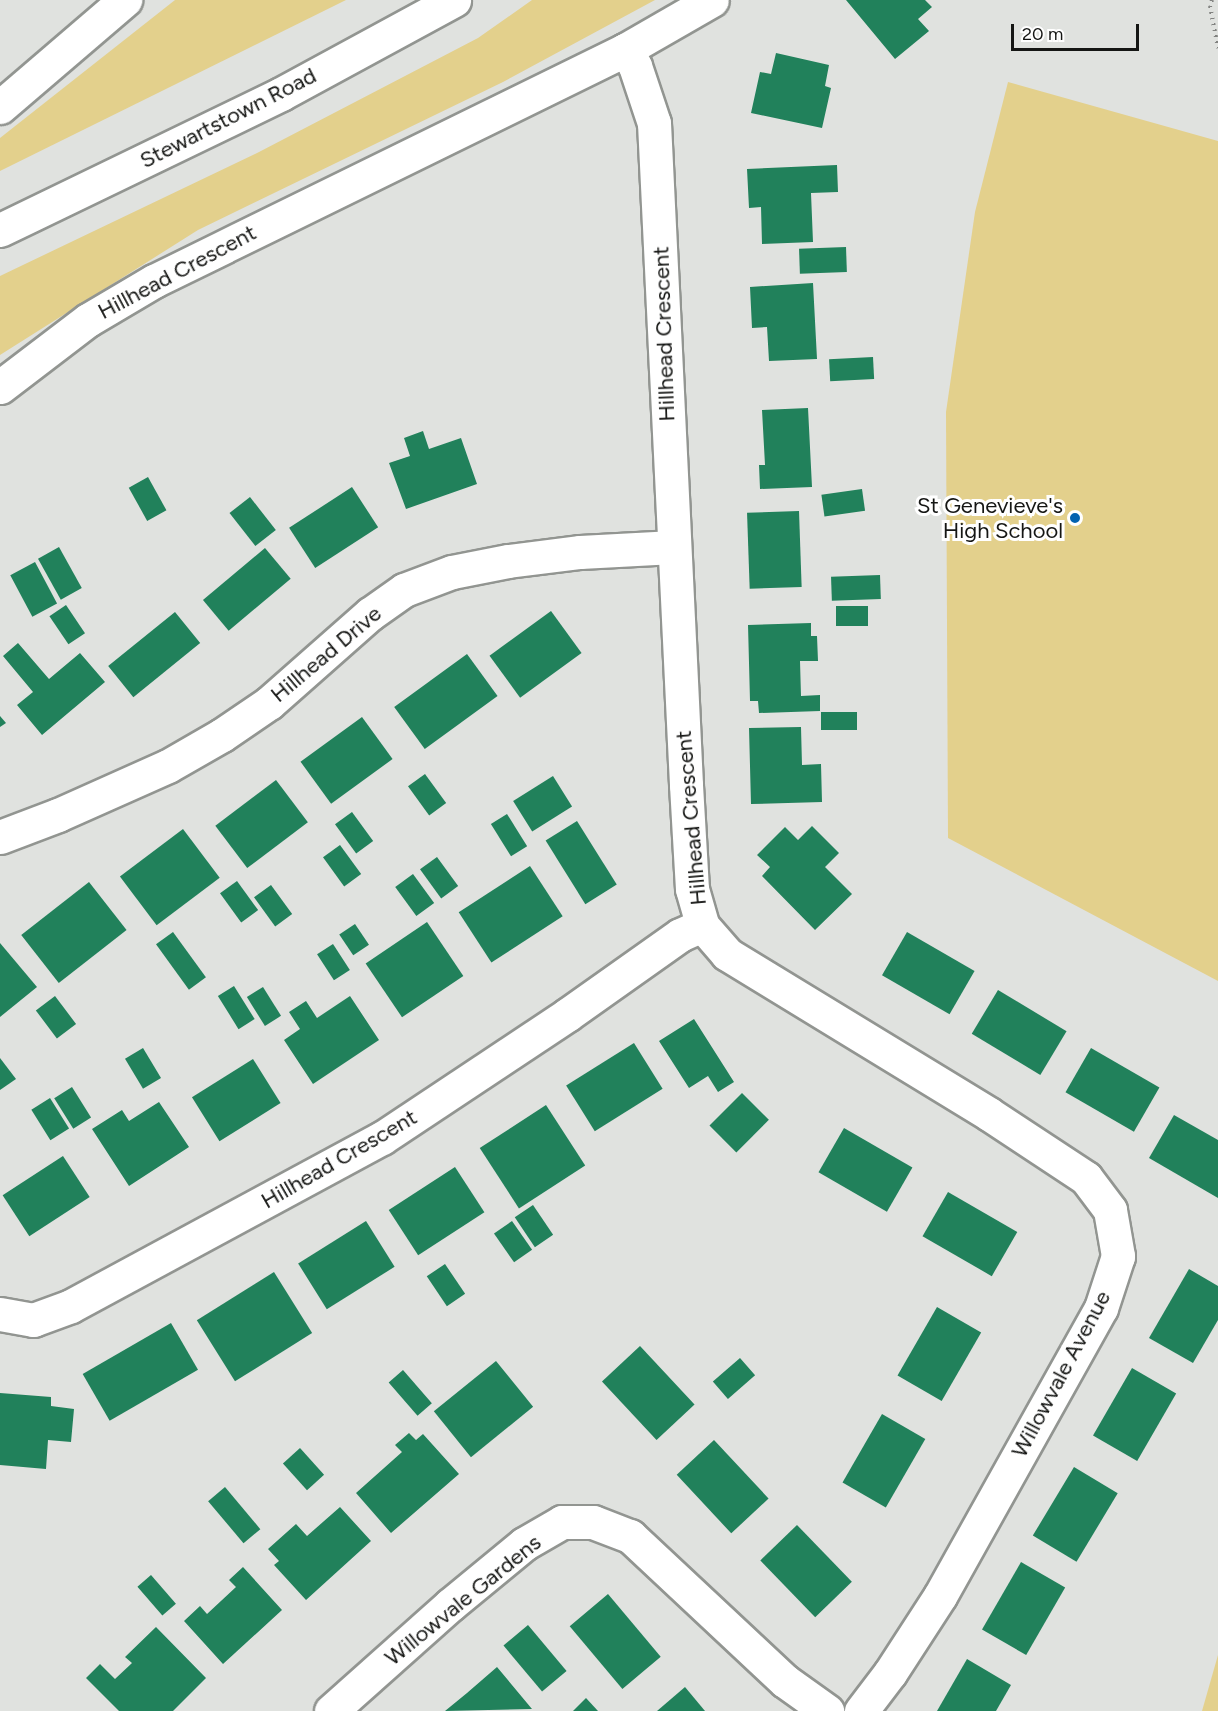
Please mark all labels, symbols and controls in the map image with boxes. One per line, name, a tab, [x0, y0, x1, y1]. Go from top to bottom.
scale bar	[1014, 12, 1142, 50]
text: 20 m	[1022, 23, 1063, 45]
street label: Stewartstown Road	[136, 62, 320, 174]
street label: Hillhead Crescent	[93, 219, 261, 325]
street label: Hillhead Crescent	[648, 246, 680, 422]
place label: St Genevieve's High School	[917, 492, 1063, 544]
marker: St Genevieve's High School	[1068, 511, 1082, 525]
street label: Hillhead Drive	[265, 600, 387, 708]
street label: Hillhead Crescent	[670, 730, 712, 906]
street label: Hillhead Crescent	[257, 1104, 421, 1214]
street label: Willowvale Avenue	[1006, 1286, 1116, 1462]
street label: Willowvale Gardens	[380, 1529, 546, 1671]

